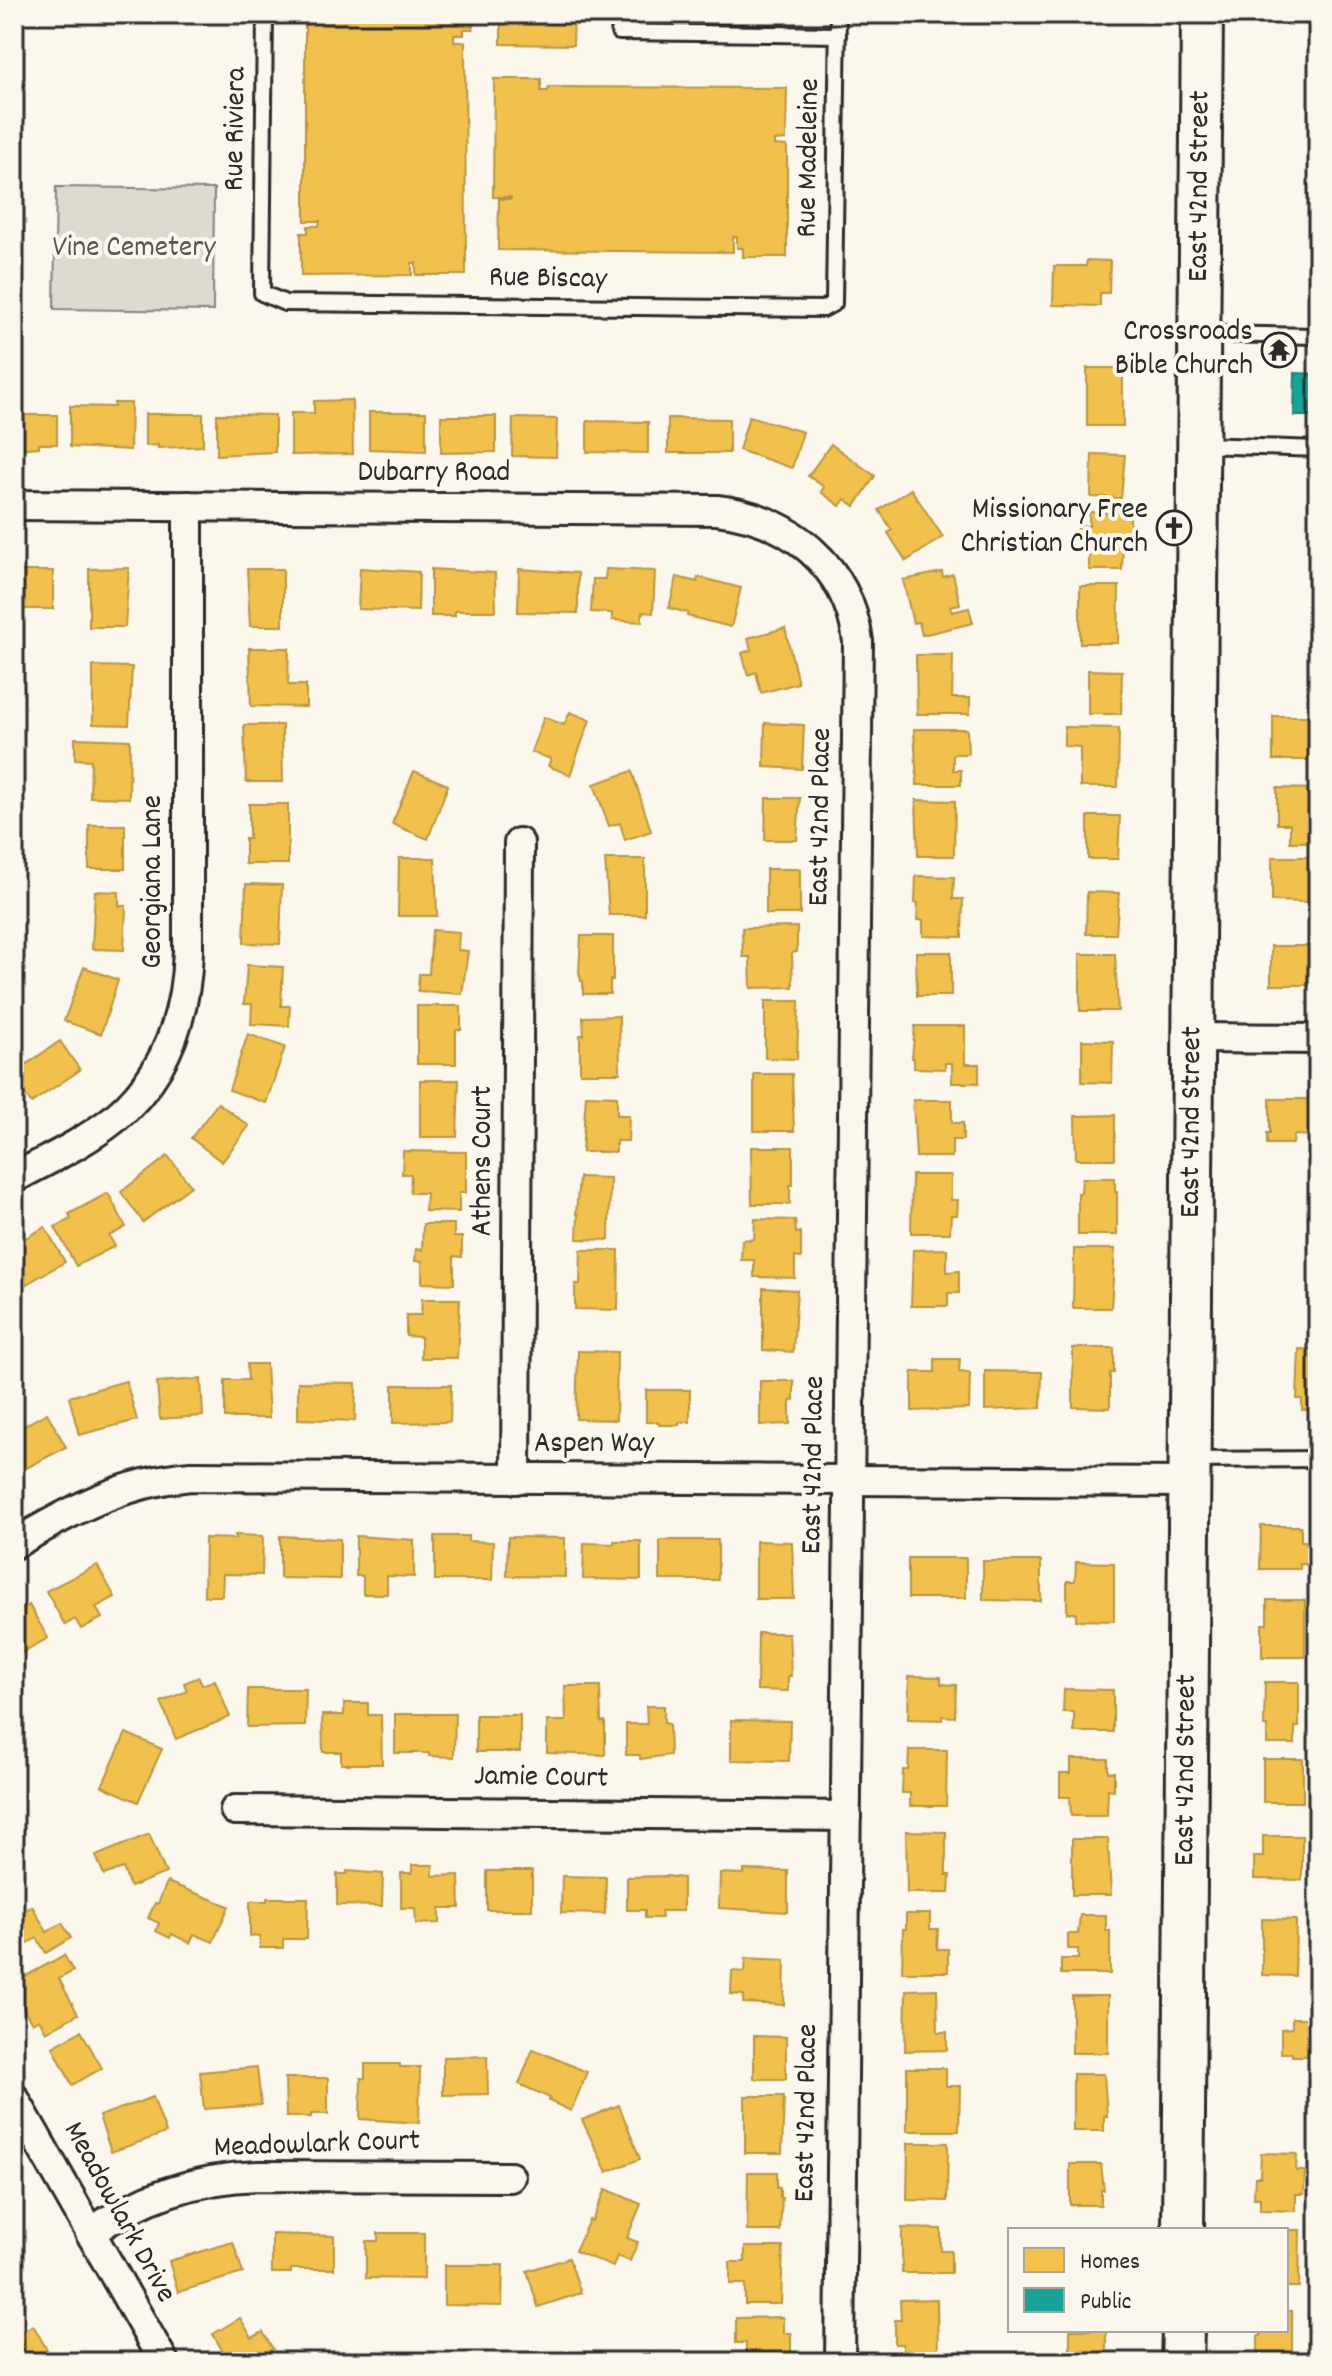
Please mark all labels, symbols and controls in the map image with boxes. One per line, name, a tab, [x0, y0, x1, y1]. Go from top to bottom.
street label: Rue Riviera	[214, 66, 260, 191]
street label: Rue Madeleine	[787, 78, 833, 238]
street label: East 42nd Street	[1178, 90, 1223, 282]
park label: Vine Cemetery	[52, 228, 216, 271]
street label: Rue Biscay	[489, 257, 608, 303]
place label: Crossroads Bible Church	[1115, 312, 1253, 389]
temple icon: Crossroads Bible Church	[1260, 331, 1298, 369]
street label: Dubarry Road	[358, 453, 510, 496]
place label: Missionary Free Christian Church	[960, 490, 1148, 567]
church icon: Missionary Free Christian Church	[1155, 509, 1193, 547]
street label: East 42nd Place	[799, 727, 845, 907]
street label: Georgiana Lane	[133, 795, 176, 969]
street label: East 42nd Street	[1170, 1026, 1215, 1218]
street label: Athens Court	[463, 1085, 506, 1237]
street label: East 42nd Place	[792, 1375, 838, 1555]
street label: Aspen Way	[534, 1424, 655, 1467]
street label: East 42nd Street	[1165, 1674, 1209, 1866]
street label: Jamie Court	[473, 1756, 609, 1802]
street label: East 42nd Place	[785, 2023, 831, 2203]
street label: Meadowlark Drive	[50, 2115, 186, 2311]
street label: Meadowlark Court	[213, 2121, 421, 2171]
legend	[1008, 2228, 1288, 2332]
text: Homes	[1080, 2246, 1140, 2280]
text: Public	[1080, 2286, 1131, 2320]

